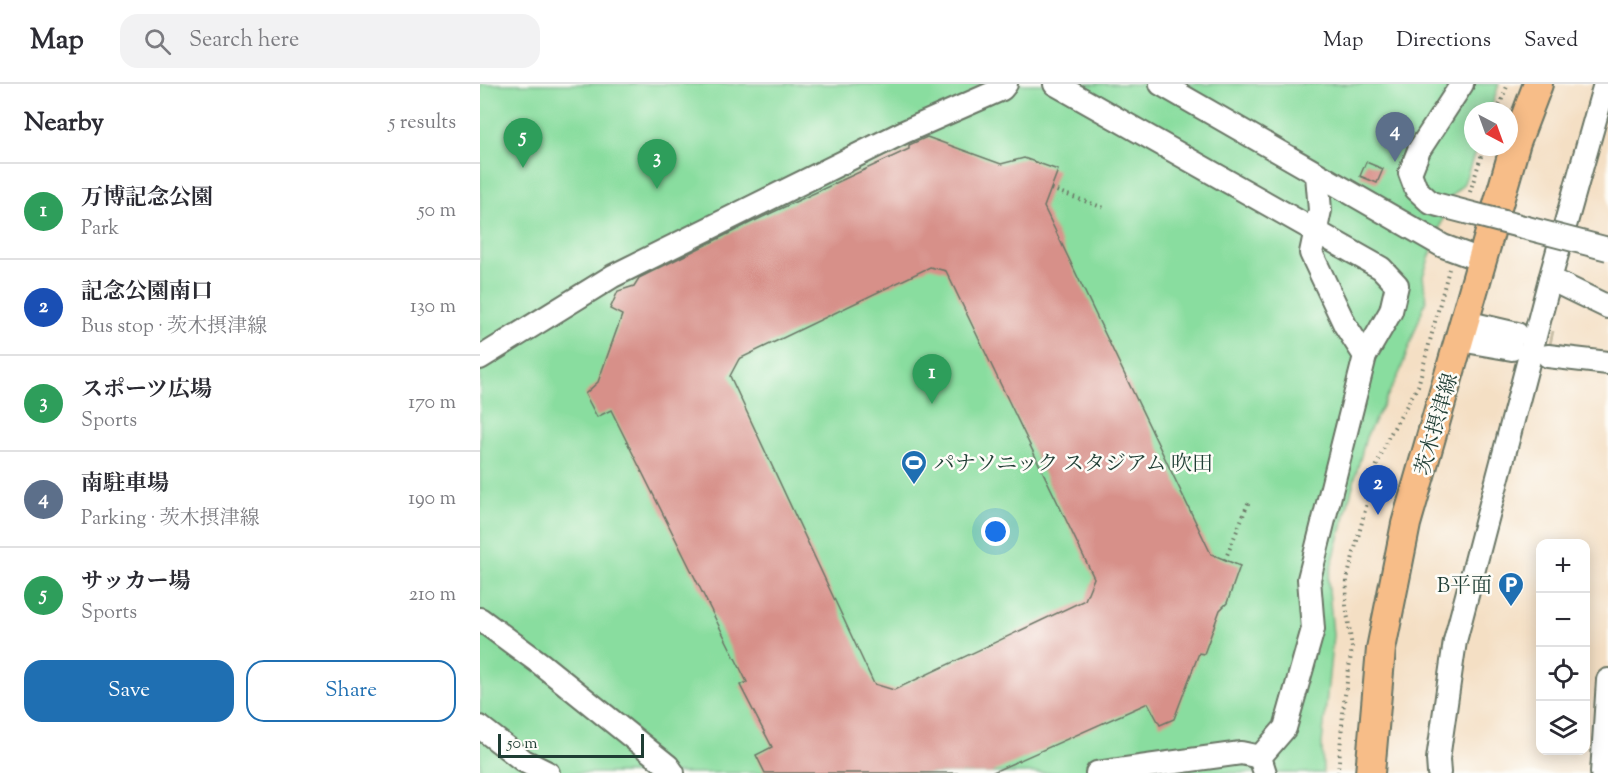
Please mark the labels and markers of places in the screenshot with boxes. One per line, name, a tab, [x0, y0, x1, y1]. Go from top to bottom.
pin: 4	[1376, 112, 1414, 162]
pin: 5	[504, 118, 543, 168]
pin: 3	[638, 140, 676, 189]
pin: 1	[912, 354, 952, 404]
sports icon: パナソニック スタジアム 吹田	[899, 448, 929, 486]
place label: パナソニック スタジアム 吹田	[934, 450, 1213, 480]
pin: 2	[1358, 466, 1398, 515]
parking icon: B平面	[1496, 570, 1526, 608]
place label: B平面	[1437, 572, 1492, 602]

